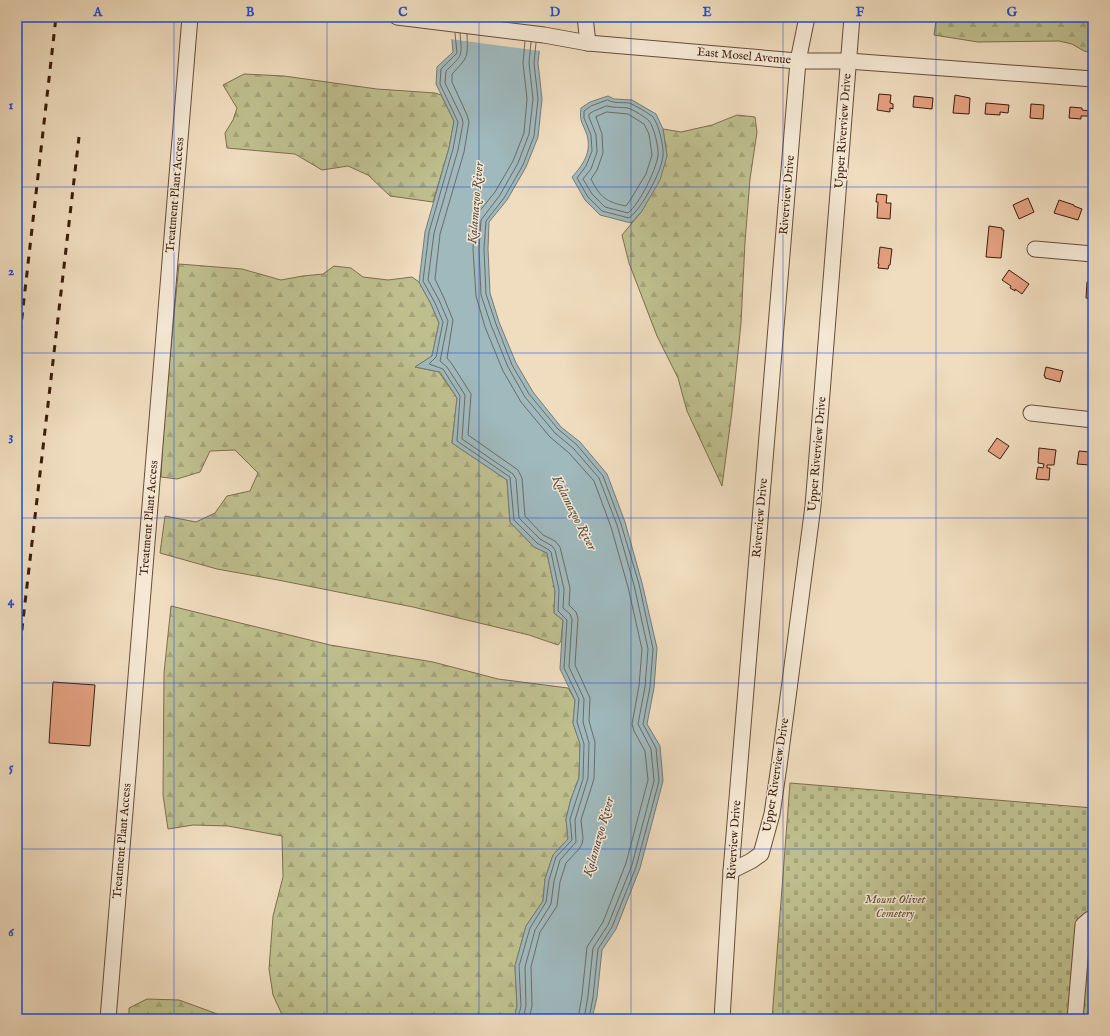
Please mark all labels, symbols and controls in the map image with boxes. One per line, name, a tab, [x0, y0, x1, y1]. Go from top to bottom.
text: A	[93, 4, 104, 21]
text: B	[246, 4, 255, 21]
text: C	[398, 4, 408, 21]
text: D	[550, 4, 561, 21]
text: E	[702, 4, 712, 21]
text: F	[856, 4, 865, 21]
text: G	[1007, 4, 1018, 21]
street label: East Mosel Avenue	[696, 44, 792, 68]
street label: Upper Riverview Drive	[831, 73, 856, 189]
text: 1	[9, 97, 14, 114]
street label: Treatment Plant Access	[162, 137, 188, 253]
street label: Riverview Drive	[776, 154, 798, 235]
water label: Kalamazoo River	[464, 161, 488, 246]
text: 2	[8, 263, 14, 280]
street label: Upper Riverview Drive	[805, 395, 831, 512]
text: 3	[9, 428, 14, 445]
street label: Treatment Plant Access	[136, 460, 162, 576]
water label: Kalamazoo River	[547, 472, 600, 554]
street label: Riverview Drive	[749, 477, 771, 558]
text: 4	[8, 593, 15, 610]
street label: Upper Riverview Drive	[760, 716, 793, 833]
text: 5	[9, 759, 14, 776]
street label: Treatment Plant Access	[109, 783, 135, 899]
water label: Kalamazoo River	[579, 795, 619, 880]
street label: Riverview Drive	[724, 799, 744, 880]
park label: Mount Olivet Cemetery	[865, 892, 926, 921]
text: 6	[8, 924, 14, 941]

